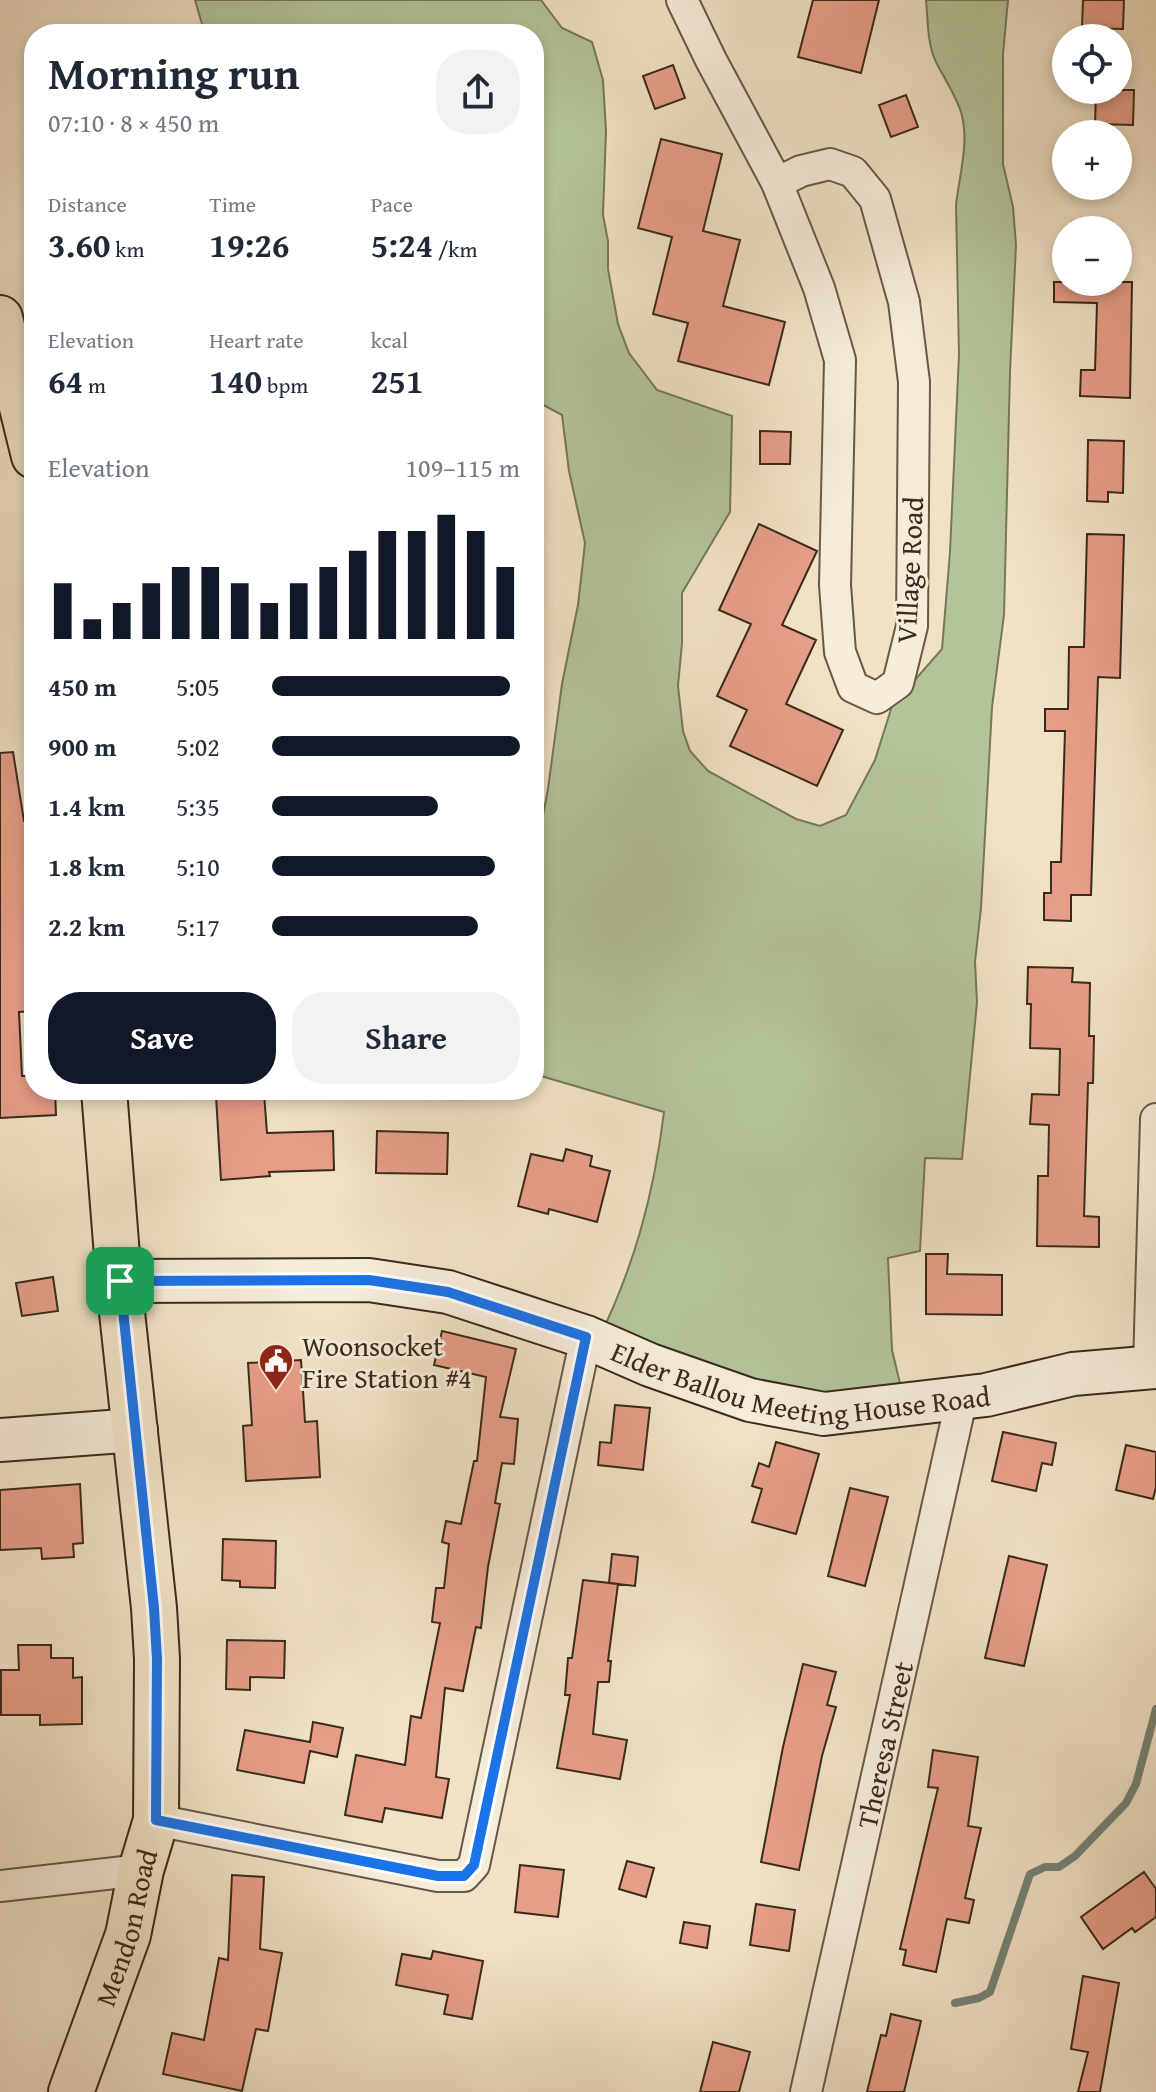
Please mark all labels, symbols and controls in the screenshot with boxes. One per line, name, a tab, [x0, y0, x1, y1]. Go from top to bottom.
map controls	[1052, 24, 1132, 296]
button: locate	[1052, 24, 1132, 104]
text: Morning run	[48, 41, 299, 105]
button: share	[436, 50, 520, 134]
text: 07:10 · 8 × 450 m	[48, 103, 219, 142]
button: +	[1052, 120, 1132, 200]
text: Distance	[48, 188, 127, 220]
text: Time	[209, 188, 256, 220]
text: Pace	[371, 188, 413, 220]
button: −	[1052, 216, 1132, 296]
text: 3.60	[48, 220, 110, 269]
text: 19:26	[209, 220, 289, 269]
text: 5:24	[371, 220, 433, 269]
text: km	[110, 233, 144, 265]
text: /km	[433, 233, 478, 265]
text: Elevation	[48, 324, 134, 356]
text: Heart rate	[209, 324, 304, 356]
text: kcal	[371, 324, 408, 356]
text: 64	[48, 356, 83, 405]
text: 140	[209, 356, 262, 405]
text: 251	[371, 356, 424, 405]
text: m	[83, 369, 106, 401]
text: bpm	[262, 369, 308, 401]
text: Elevation	[48, 448, 150, 487]
text: 109–115 m	[406, 448, 520, 487]
street label: Village Road	[885, 495, 933, 644]
text: 450 m	[48, 667, 116, 706]
text: 5:05	[176, 667, 220, 706]
text: 900 m	[48, 727, 116, 766]
text: 5:02	[176, 727, 220, 766]
text: 1.4 km	[48, 787, 125, 826]
text: 5:35	[176, 787, 220, 826]
text: 1.8 km	[48, 847, 125, 886]
text: 5:10	[176, 847, 220, 886]
text: 2.2 km	[48, 907, 125, 946]
text: 5:17	[176, 907, 220, 946]
button: Save	[48, 992, 276, 1084]
button: Share	[292, 992, 520, 1084]
pin	[86, 1247, 154, 1315]
icon: arrive	[98, 1259, 142, 1303]
place label: Woonsocket Fire Station #4	[302, 1325, 472, 1398]
street label: Elder Ballou Meeting House Road	[605, 1330, 992, 1435]
public building icon: Woonsocket Fire Station #4	[257, 1342, 295, 1392]
street label: Theresa Street	[845, 1657, 923, 1832]
street label: Mendon Road	[84, 1843, 167, 2011]

